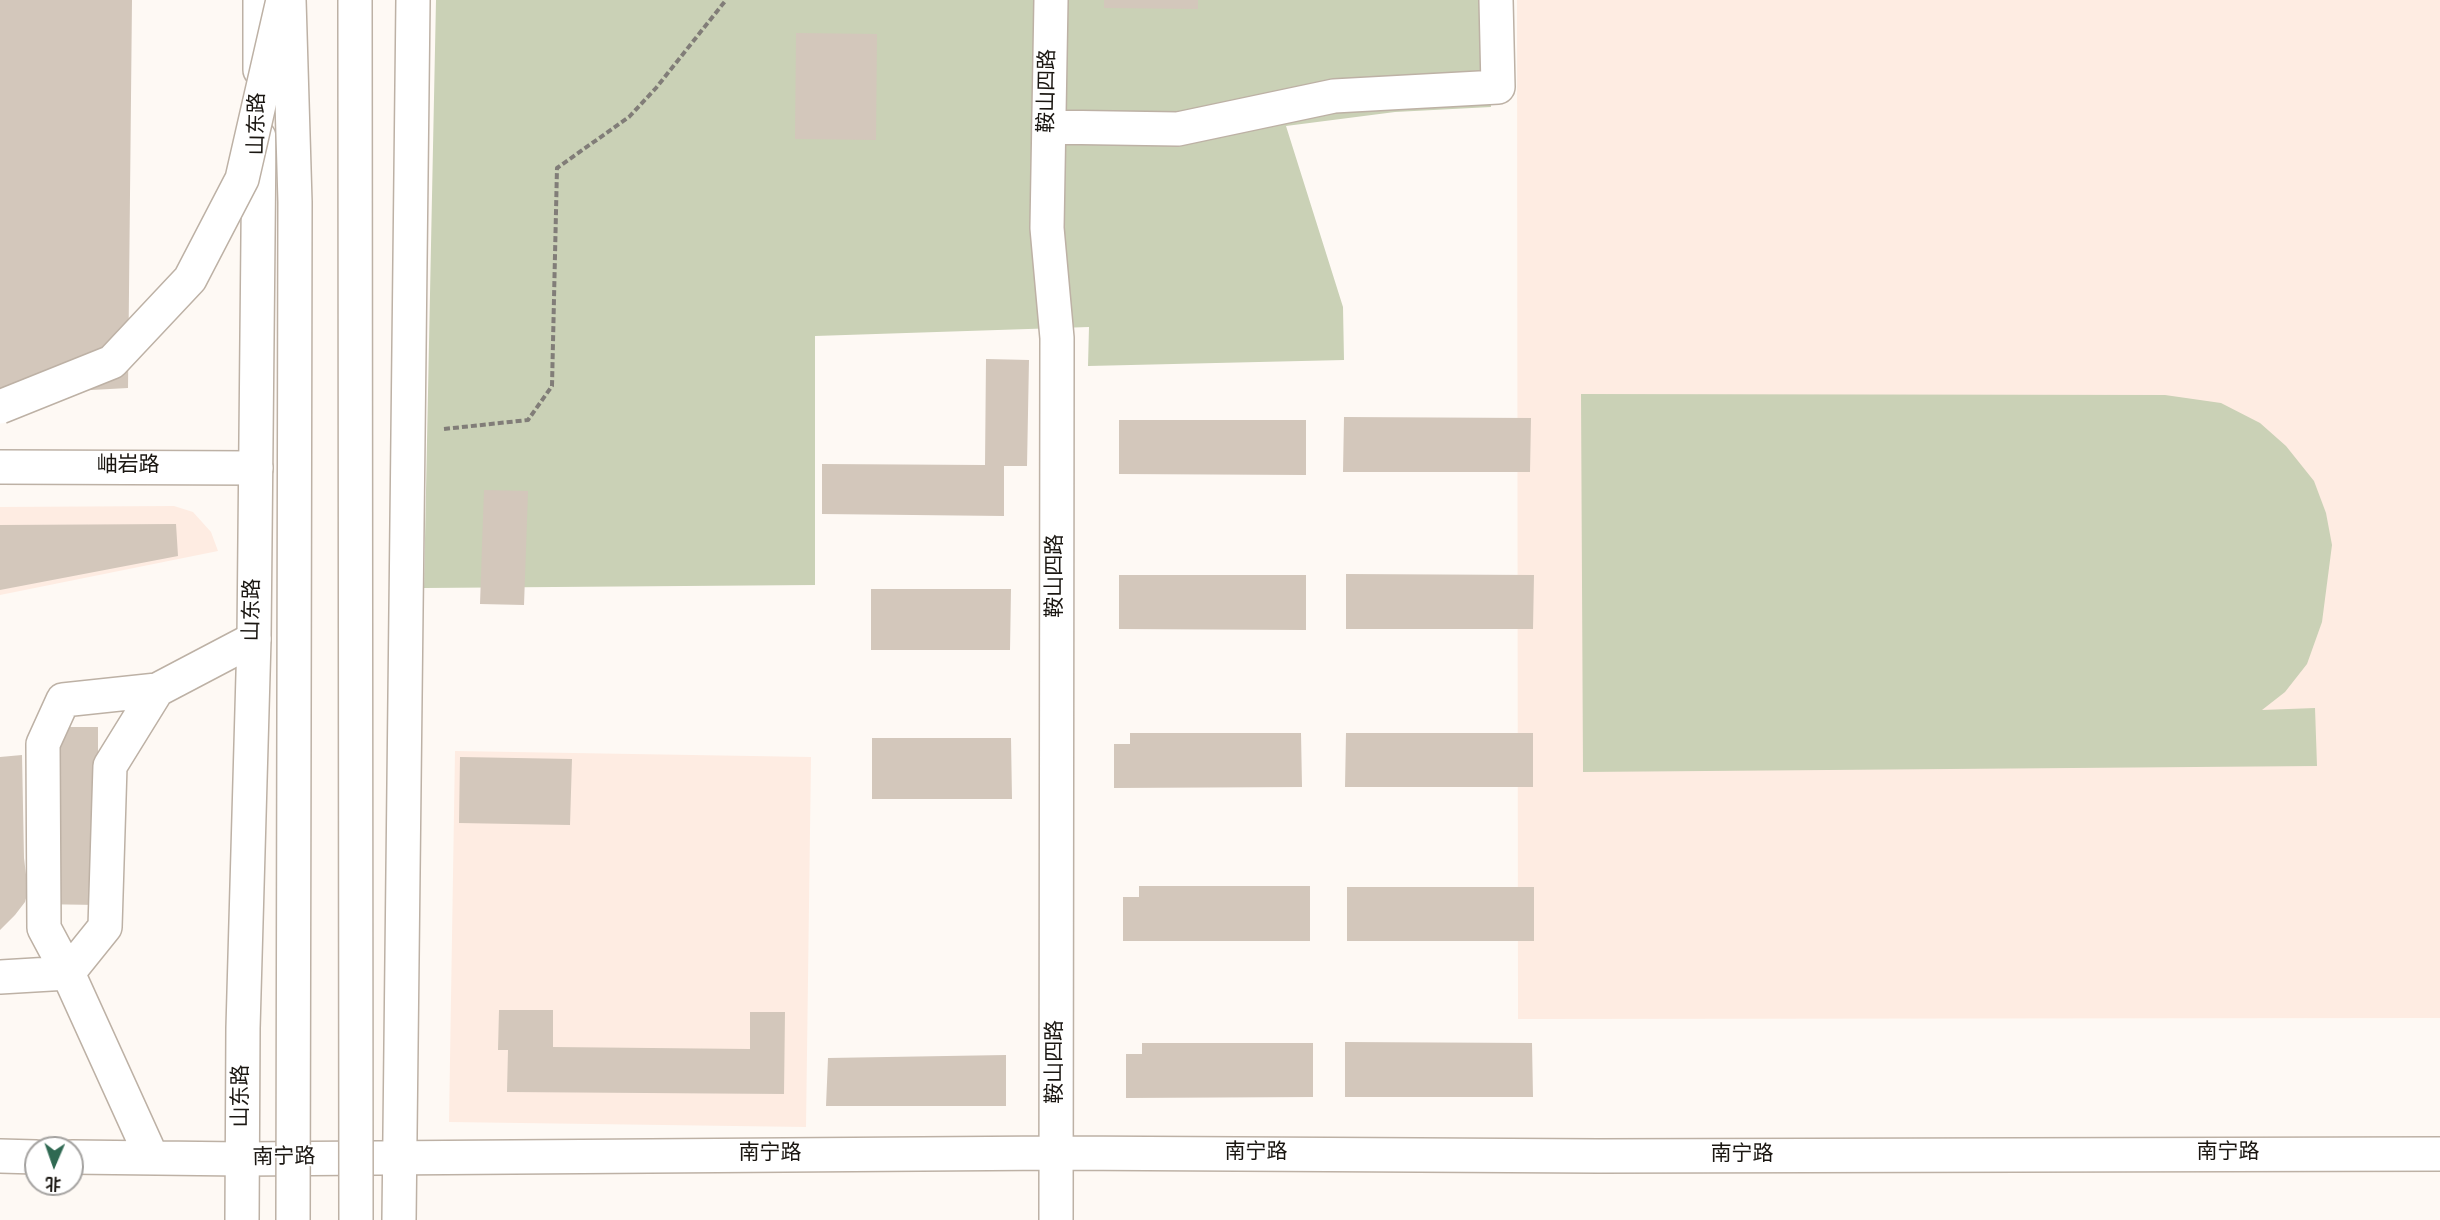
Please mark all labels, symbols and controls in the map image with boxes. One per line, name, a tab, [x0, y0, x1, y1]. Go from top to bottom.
street label: 鞍山四路	[1036, 49, 1062, 133]
street label: 山东路	[246, 92, 272, 156]
street label: 岫岩路	[97, 454, 159, 480]
street label: 鞍山四路	[1044, 534, 1070, 618]
street label: 山东路	[241, 578, 267, 642]
street label: 鞍山四路	[1044, 1020, 1070, 1104]
street label: 山东路	[230, 1065, 256, 1127]
north arrow	[24, 1136, 84, 1196]
street label: 南宁路	[1225, 1141, 1287, 1167]
street label: 南宁路	[2197, 1141, 2259, 1167]
street label: 南宁路	[739, 1142, 801, 1168]
street label: 南宁路	[1711, 1143, 1773, 1169]
street label: 南宁路	[252, 1146, 316, 1172]
text: 北	[45, 1172, 62, 1192]

